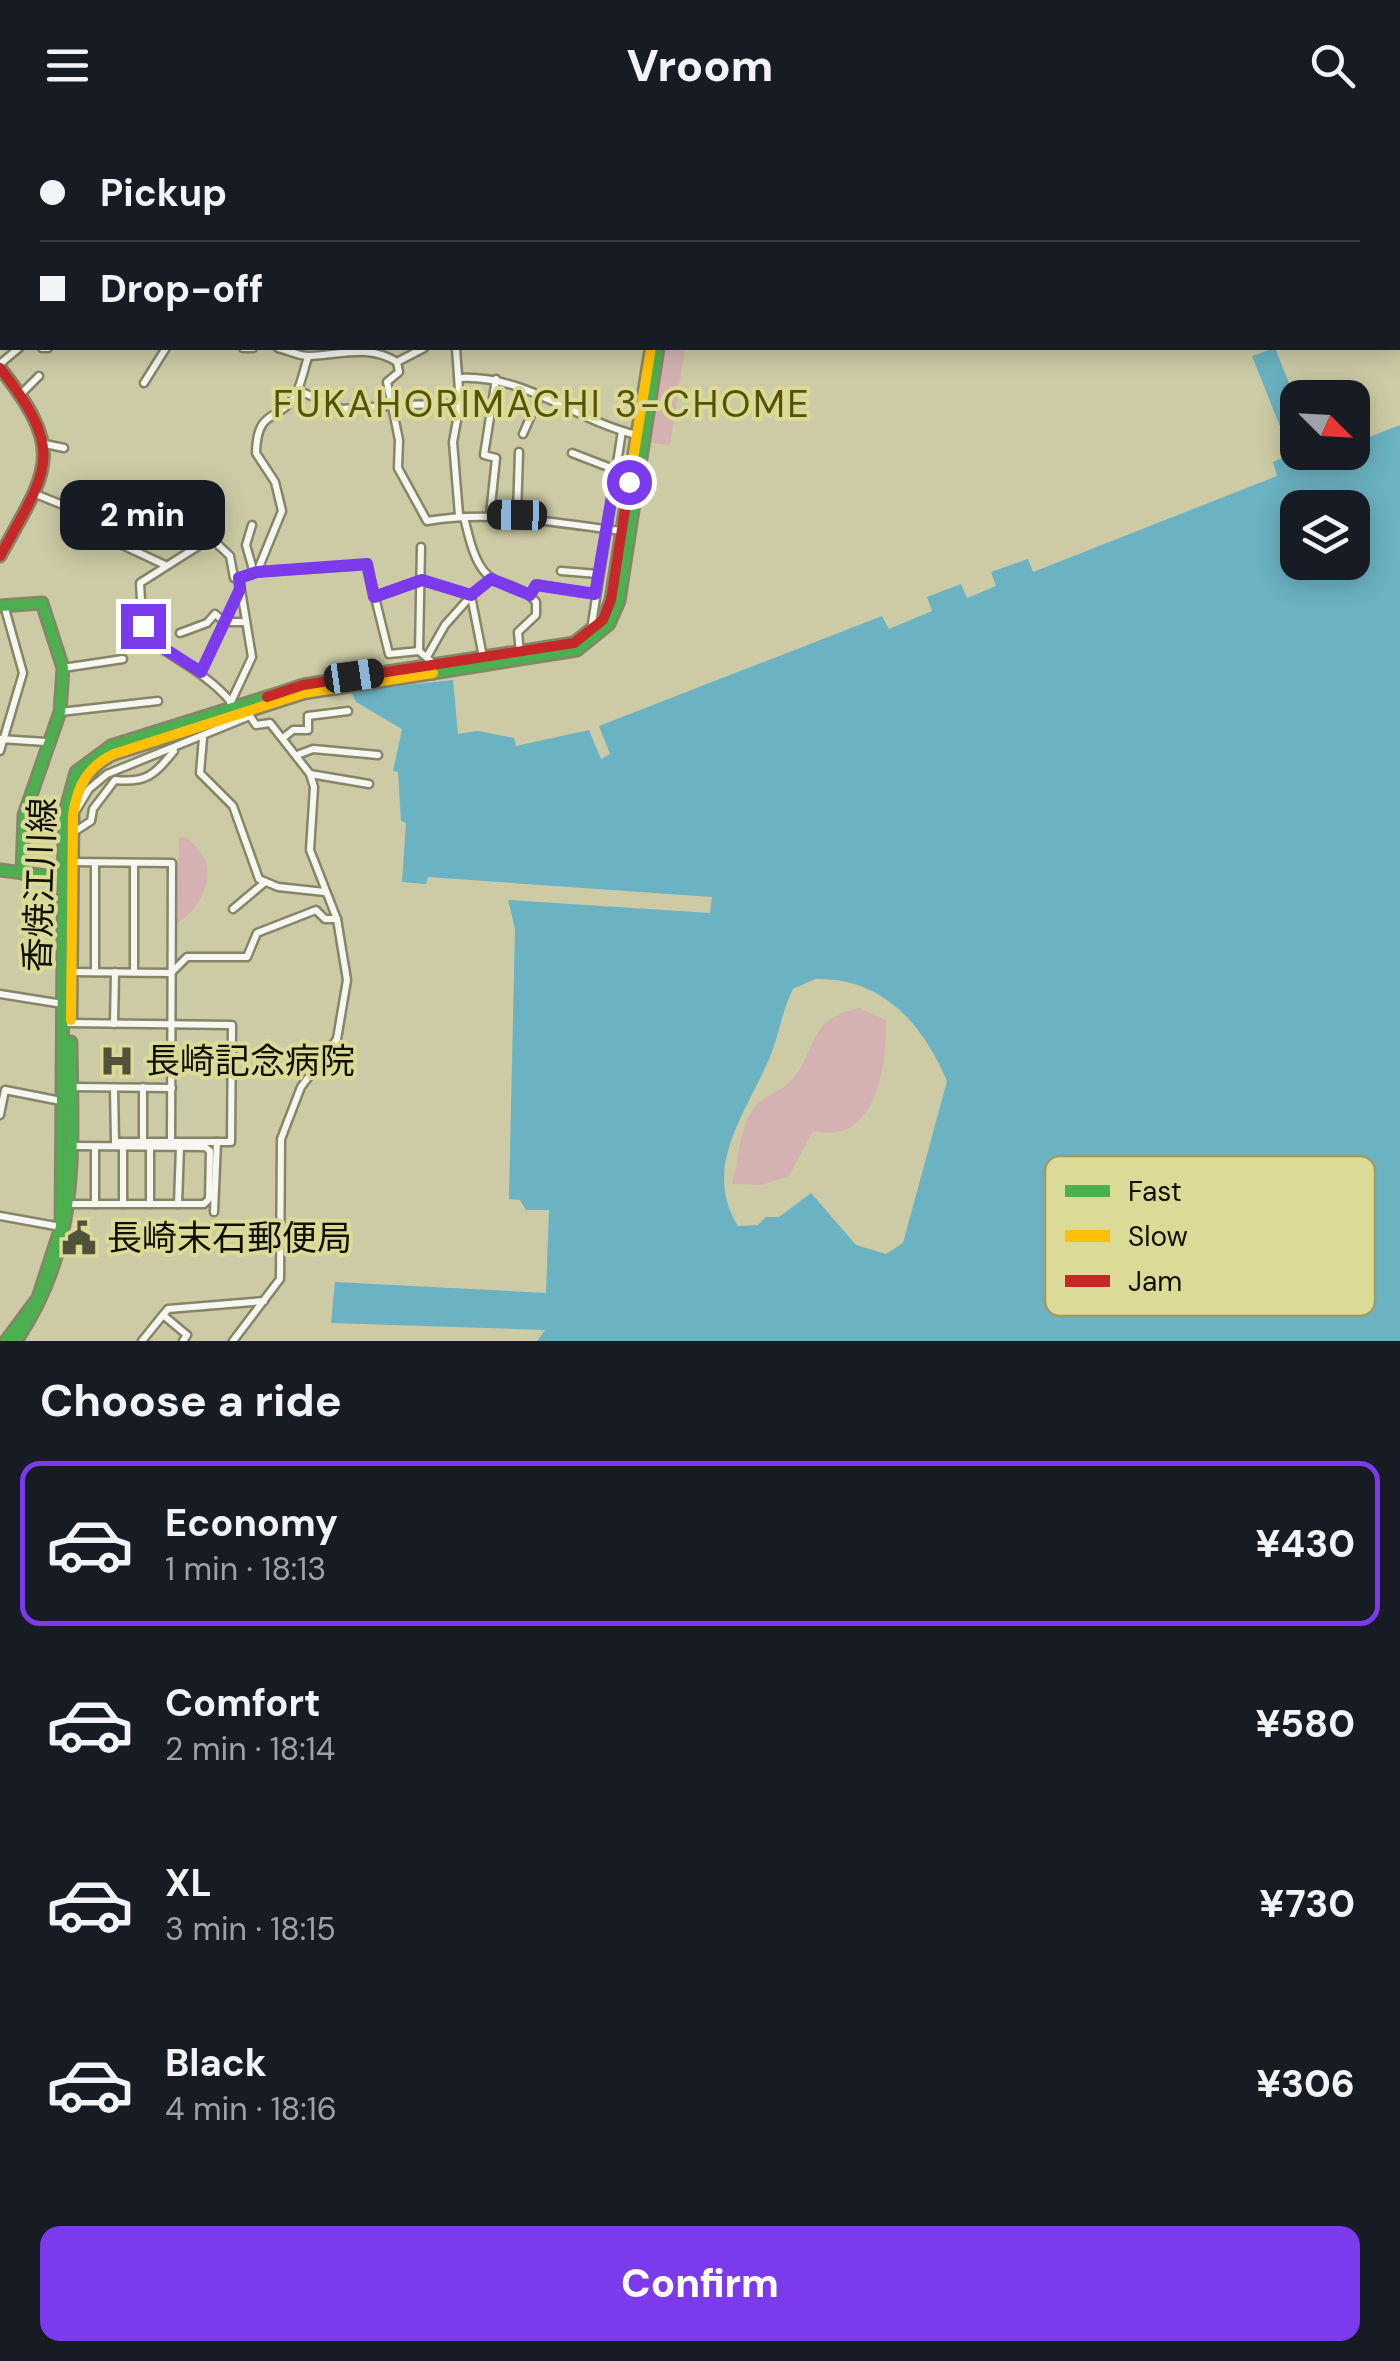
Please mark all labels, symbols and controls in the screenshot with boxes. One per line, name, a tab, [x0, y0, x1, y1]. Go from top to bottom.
text: Vroom	[627, 36, 773, 95]
icon: menu	[40, 38, 95, 93]
icon: search	[1305, 38, 1360, 93]
text: Pickup	[100, 168, 227, 218]
text: Drop-off	[100, 264, 263, 314]
district label: FUKAHORIMACHI 3-CHOME	[273, 379, 811, 429]
north arrow	[1280, 380, 1370, 470]
map controls	[1280, 380, 1370, 580]
route start	[607, 460, 652, 505]
callout: 2 min	[61, 481, 226, 551]
button: layers	[1280, 490, 1370, 580]
text: 2 min	[100, 494, 185, 536]
car	[487, 499, 547, 531]
route end	[121, 604, 166, 649]
car	[322, 657, 386, 695]
street label: 香焼江川線	[14, 797, 66, 973]
place label: 長崎記念病院	[145, 1038, 355, 1084]
hospital icon: 長崎記念病院	[98, 1042, 136, 1080]
legend	[1045, 1156, 1375, 1316]
text: Fast	[1128, 1173, 1182, 1210]
place label: 長崎末石郵便局	[107, 1215, 352, 1261]
text: Slow	[1128, 1218, 1188, 1255]
public building icon: 長崎末石郵便局	[60, 1219, 98, 1257]
text: Jam	[1128, 1263, 1182, 1300]
text: Choose a ride	[40, 1371, 342, 1430]
text: Economy	[165, 1498, 338, 1548]
icon: car	[45, 1499, 135, 1589]
text: ¥430	[1255, 1519, 1355, 1569]
text: 1 min · 18:13	[165, 1548, 326, 1590]
text: Comfort	[165, 1678, 321, 1728]
icon: car	[45, 1679, 135, 1769]
text: ¥580	[1256, 1699, 1355, 1749]
text: 2 min · 18:14	[165, 1728, 335, 1770]
text: XL	[165, 1858, 212, 1908]
icon: car	[45, 1859, 135, 1949]
text: ¥730	[1259, 1879, 1355, 1929]
text: 3 min · 18:15	[165, 1908, 336, 1950]
text: Black	[165, 2038, 267, 2088]
icon: car	[45, 2039, 135, 2129]
text: ¥306	[1256, 2059, 1355, 2109]
text: 4 min · 18:16	[165, 2088, 337, 2130]
button: Confirm	[40, 2226, 1360, 2341]

